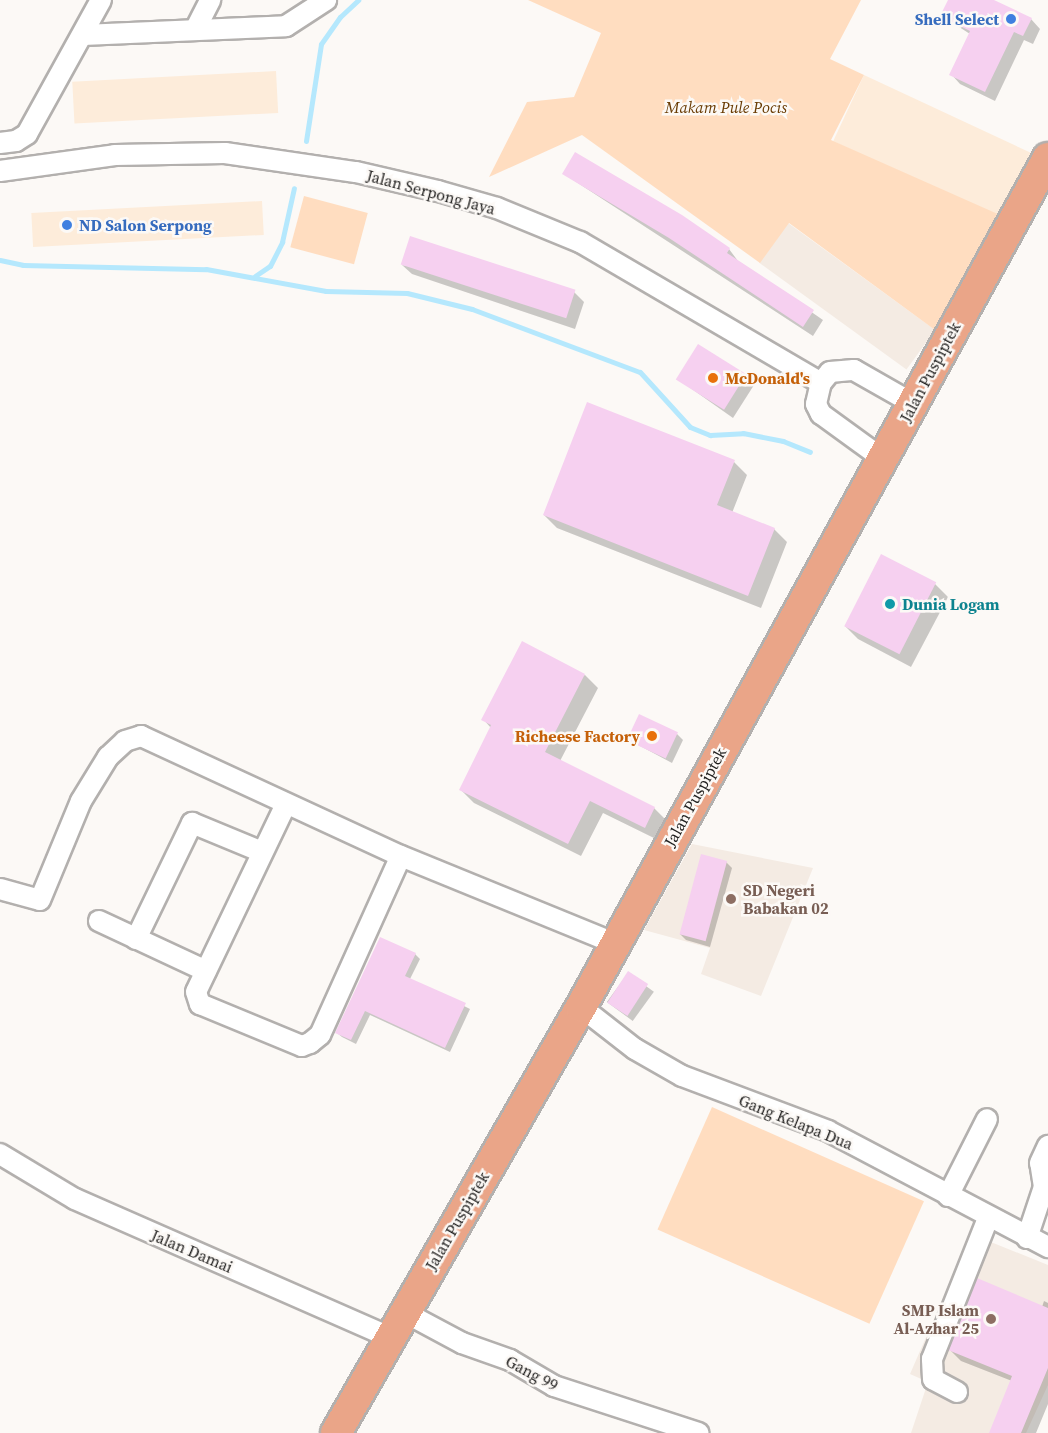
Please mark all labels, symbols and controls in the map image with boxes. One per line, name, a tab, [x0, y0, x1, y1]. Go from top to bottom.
place label: Shell Select	[915, 9, 999, 29]
marker: Shell Select	[1004, 12, 1018, 26]
park label: Makam Pule Pocis	[665, 97, 787, 117]
street label: Jalan Serpong Jaya	[365, 166, 497, 218]
place label: ND Salon Serpong	[79, 215, 212, 235]
marker: ND Salon Serpong	[60, 218, 74, 232]
street label: Jalan Puspiptek	[896, 319, 964, 425]
place label: McDonald's	[725, 368, 810, 388]
marker: McDonald's	[706, 371, 720, 385]
place label: Dunia Logam	[902, 594, 1000, 614]
marker: Dunia Logam	[883, 597, 897, 611]
place label: Richeese Factory	[515, 726, 640, 746]
marker: Richeese Factory	[645, 729, 659, 743]
street label: Jalan Puspiptek	[660, 744, 730, 850]
place label: SD Negeri Babakan 02	[743, 880, 829, 918]
marker: SD Negeri Babakan 02	[724, 892, 738, 906]
street label: Gang Kelapa Dua	[736, 1090, 856, 1154]
street label: Jalan Puspiptek	[421, 1168, 493, 1274]
street label: Jalan Damai	[148, 1225, 236, 1277]
place label: SMP Islam Al-Azhar 25	[893, 1300, 979, 1338]
marker: SMP Islam Al-Azhar 25	[984, 1312, 998, 1326]
street label: Gang 99	[502, 1351, 562, 1395]

